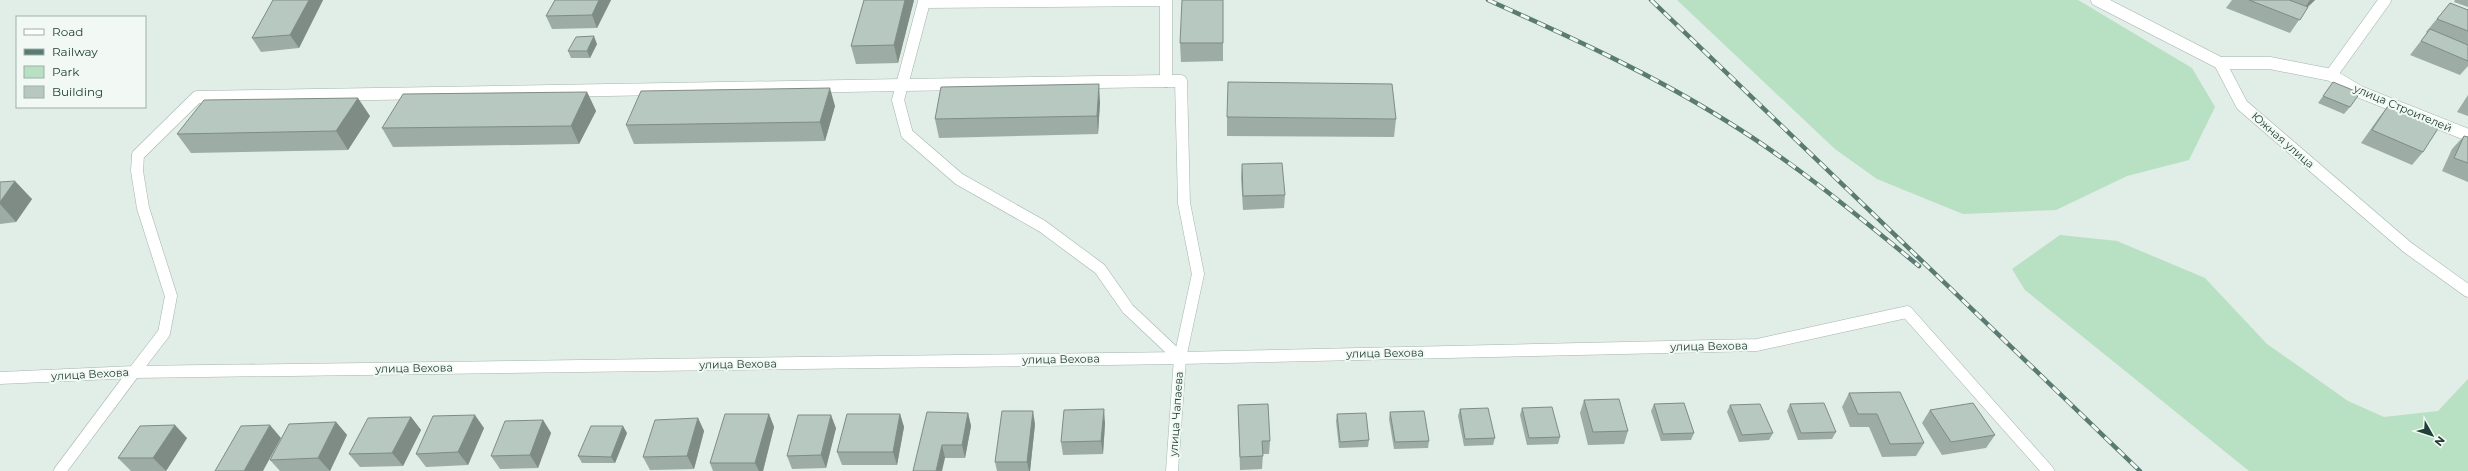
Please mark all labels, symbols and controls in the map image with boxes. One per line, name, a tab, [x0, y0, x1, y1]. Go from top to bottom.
legend	[16, 16, 146, 108]
text: Road	[52, 24, 83, 39]
text: Railway	[52, 44, 98, 59]
text: Park	[52, 64, 80, 79]
street label: улица Строителей	[2351, 81, 2454, 135]
text: Building	[52, 84, 103, 99]
street label: Южная улица	[2249, 109, 2317, 171]
street label: улица Вехова	[1669, 338, 1748, 354]
street label: улица Вехова	[1345, 345, 1424, 361]
street label: улица Вехова	[1021, 351, 1100, 367]
street label: улица Вехова	[698, 356, 777, 372]
street label: улица Вехова	[374, 360, 453, 376]
street label: улица Вехова	[50, 365, 129, 383]
street label: улица Чапаева	[1166, 371, 1186, 458]
north arrow	[2412, 415, 2452, 455]
text: N	[2432, 433, 2448, 449]

